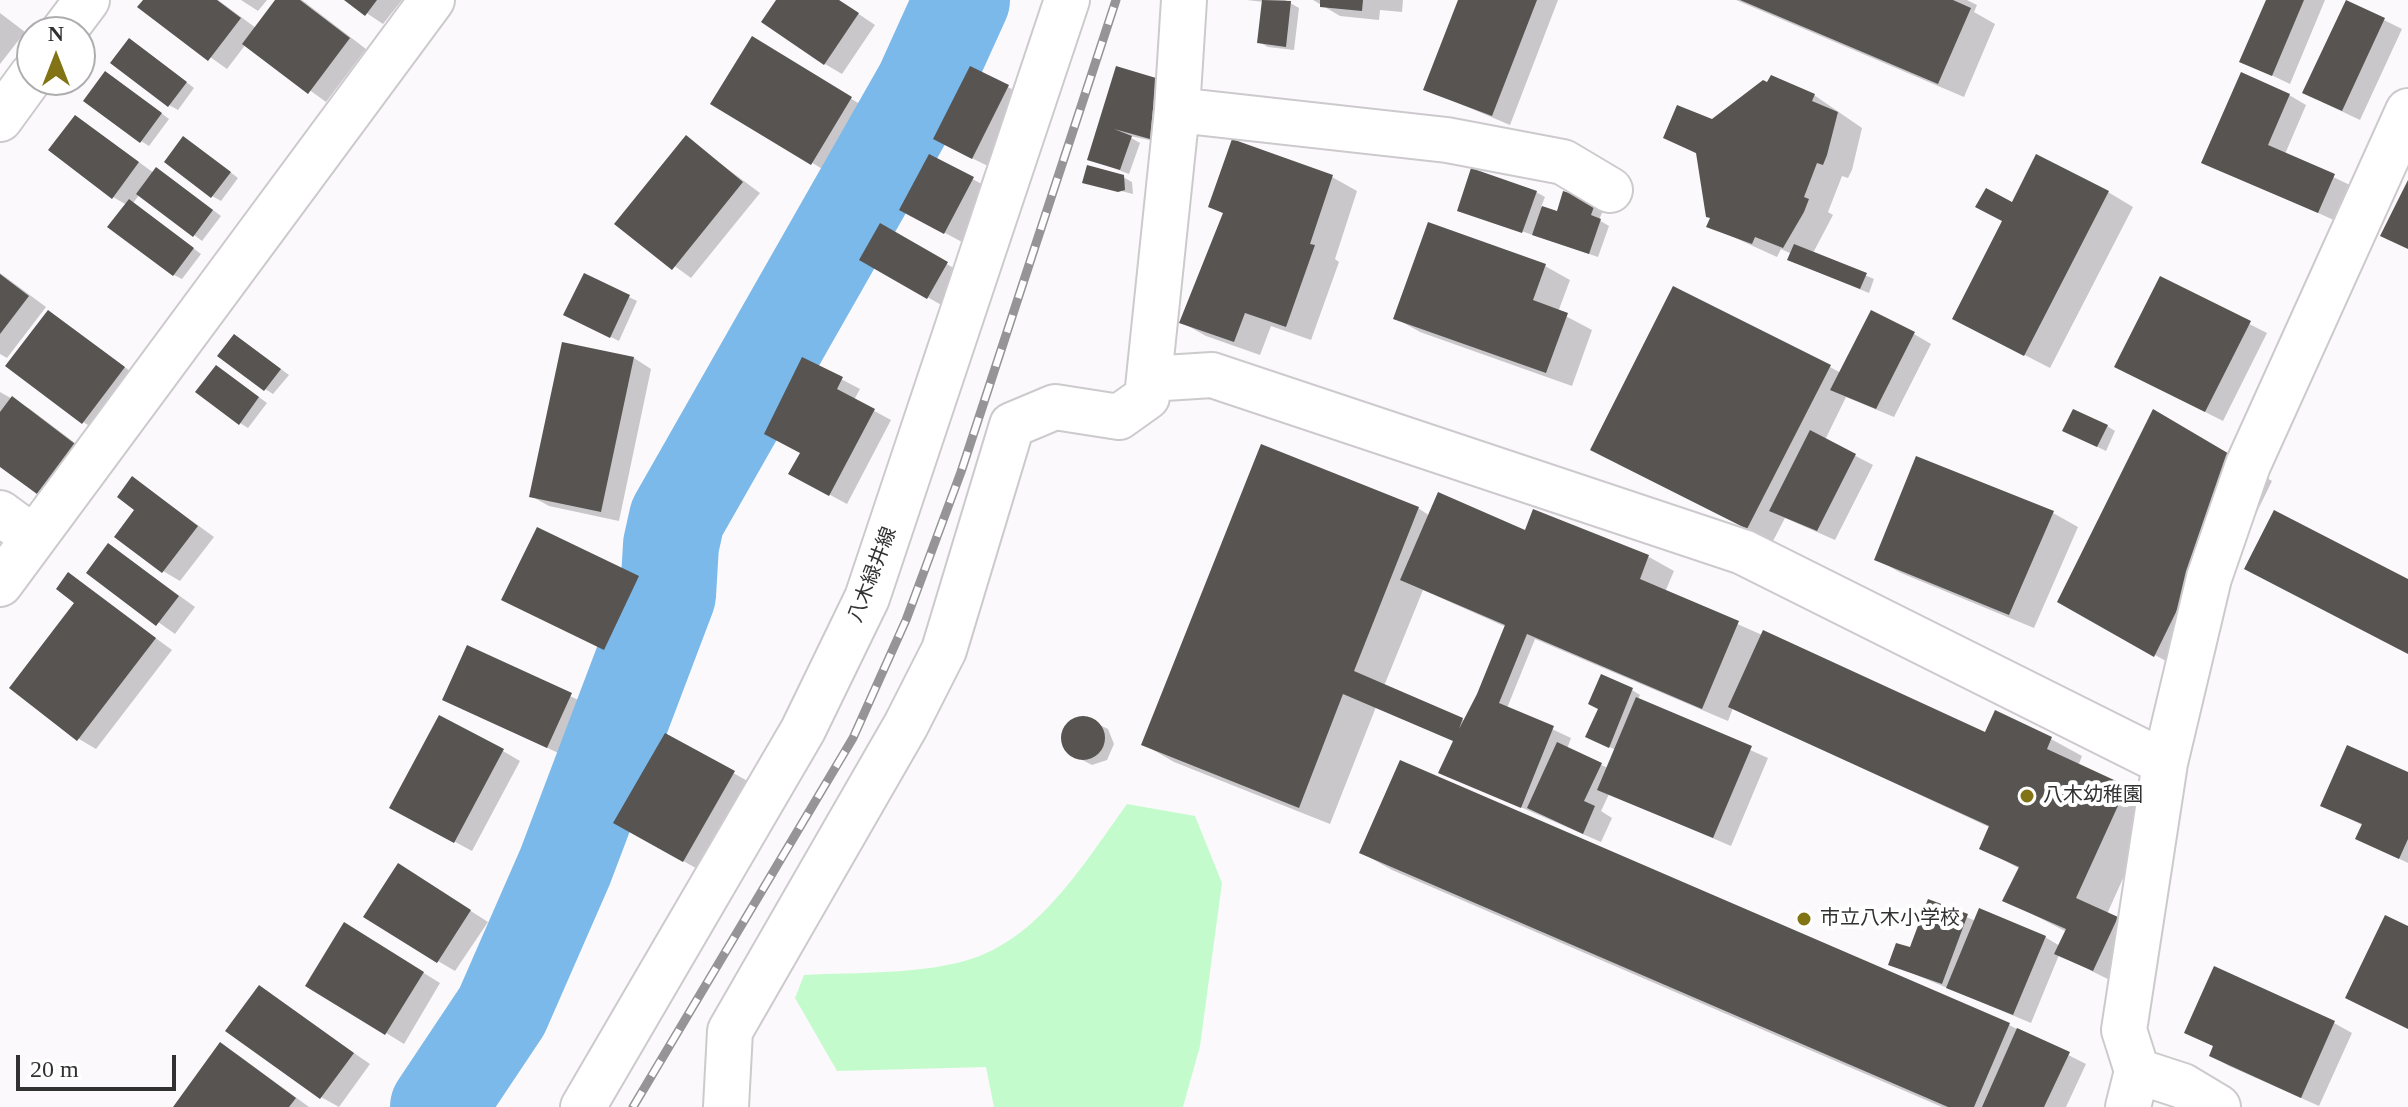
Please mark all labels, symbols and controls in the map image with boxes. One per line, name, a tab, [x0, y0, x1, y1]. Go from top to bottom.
north arrow	[16, 16, 96, 96]
text: N	[48, 21, 64, 46]
street label: 八木緑井線	[844, 524, 902, 626]
place label: 八木幼稚園	[2043, 784, 2143, 808]
marker: 八木幼稚園	[2018, 787, 2036, 805]
place label: 市立八木小学校	[1820, 907, 1960, 931]
marker: 市立八木小学校	[1795, 910, 1813, 928]
scale bar	[20, 1039, 180, 1089]
text: 20 m	[30, 1056, 79, 1082]

